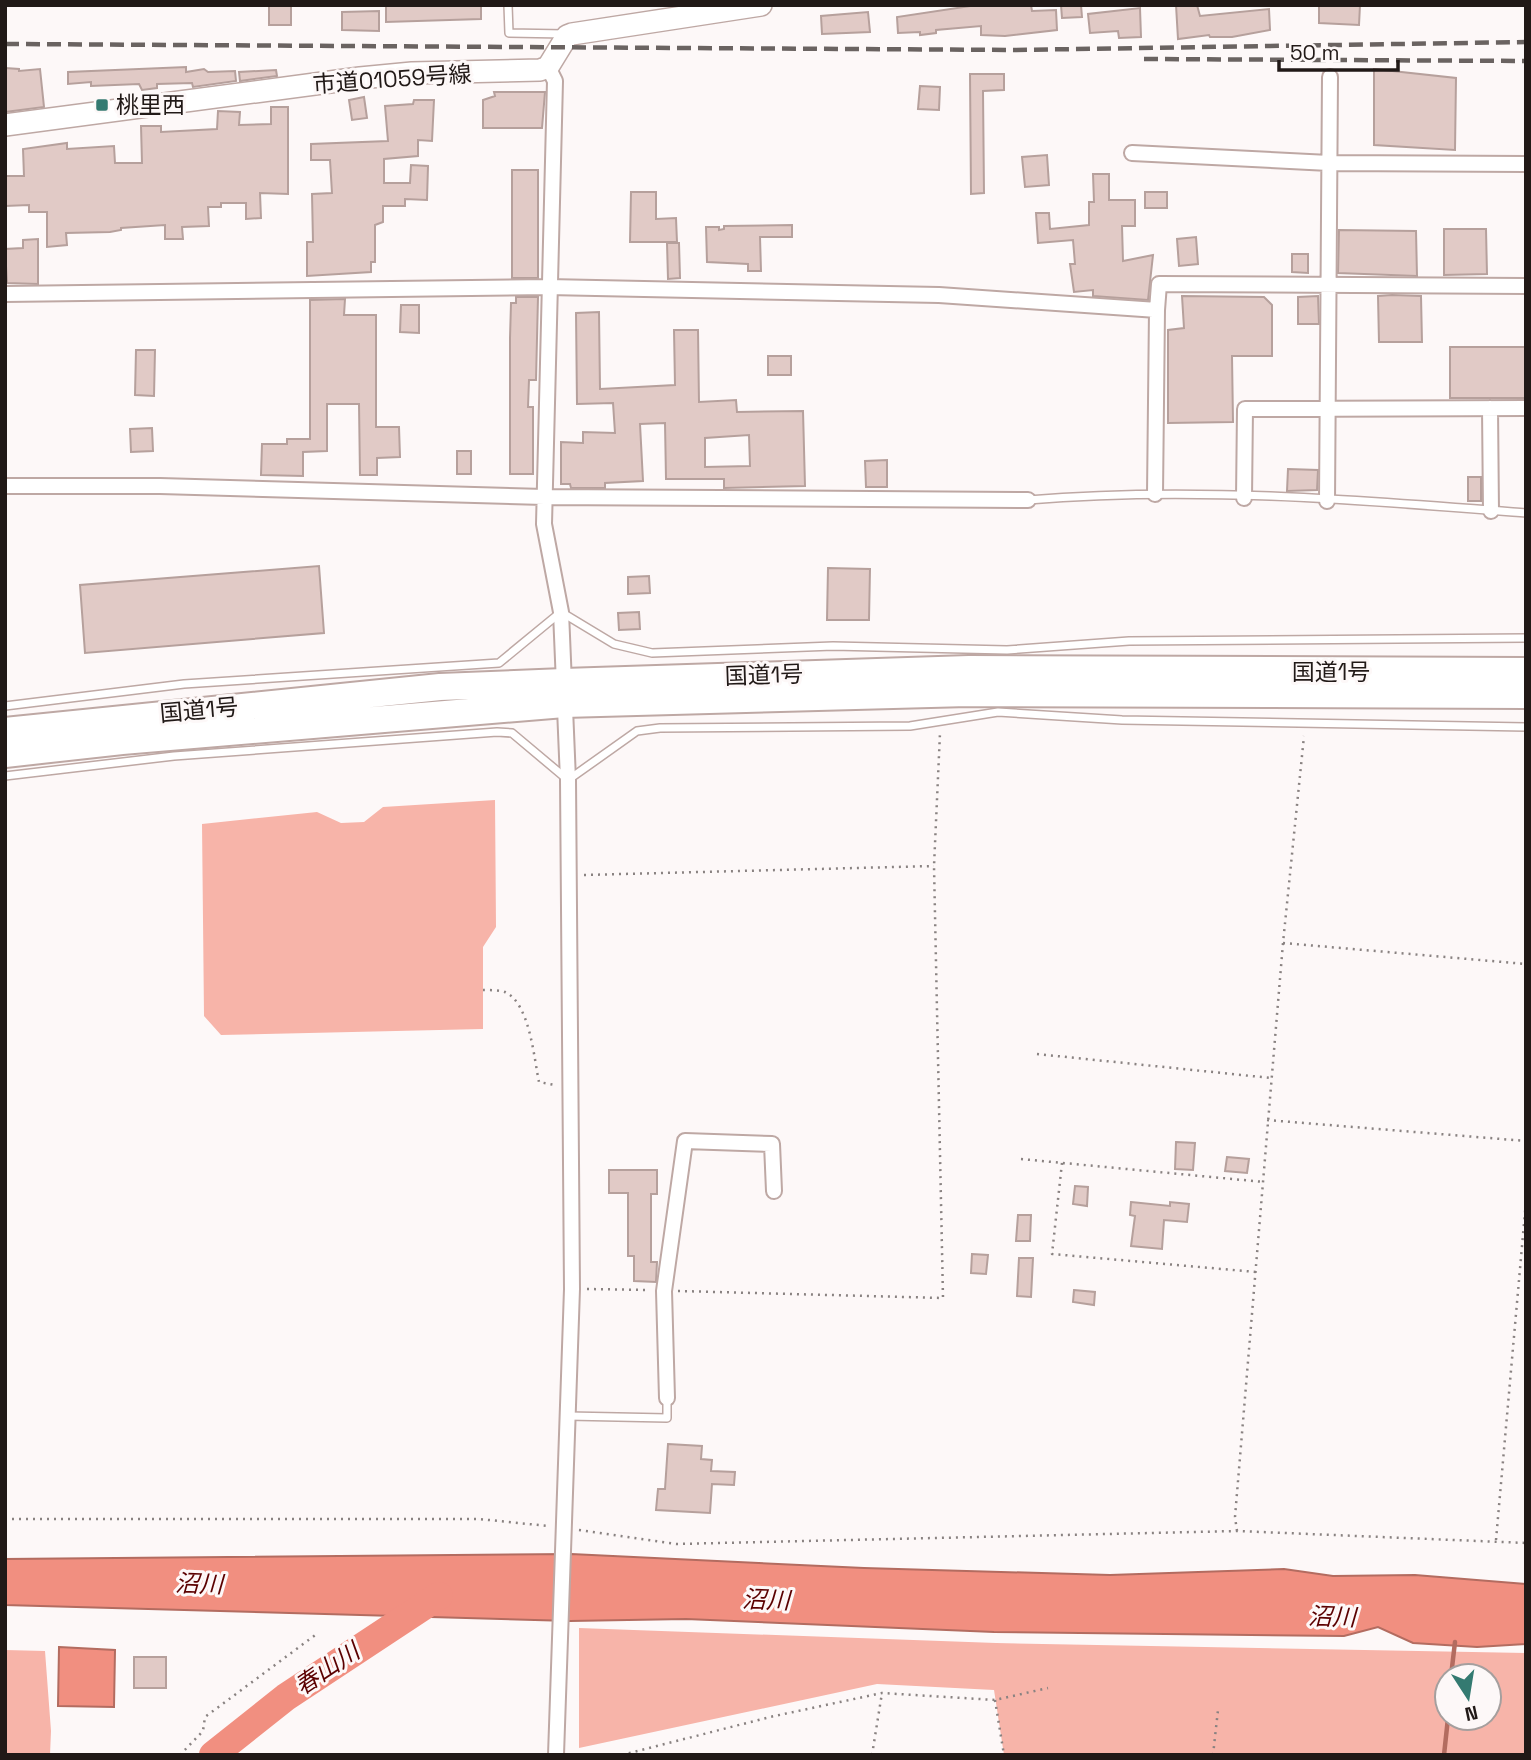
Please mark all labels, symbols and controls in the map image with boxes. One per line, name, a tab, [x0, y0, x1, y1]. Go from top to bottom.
scale bar	[1279, 28, 1398, 72]
text: 50 m	[1290, 39, 1340, 66]
street label: 市道01059号線	[312, 58, 472, 100]
place label: 桃里西	[116, 90, 185, 120]
marker: 桃里西	[94, 97, 110, 113]
street label: 国道1号	[1292, 657, 1370, 687]
street label: 国道1号	[724, 659, 804, 691]
street label: 国道1号	[159, 692, 239, 728]
water label: 沼川	[174, 1567, 227, 1600]
water label: 沼川	[741, 1583, 794, 1616]
water label: 沼川	[1307, 1600, 1360, 1633]
water label: 春山川	[288, 1634, 368, 1702]
north arrow	[1433, 1662, 1503, 1732]
text: N	[1463, 1700, 1480, 1727]

